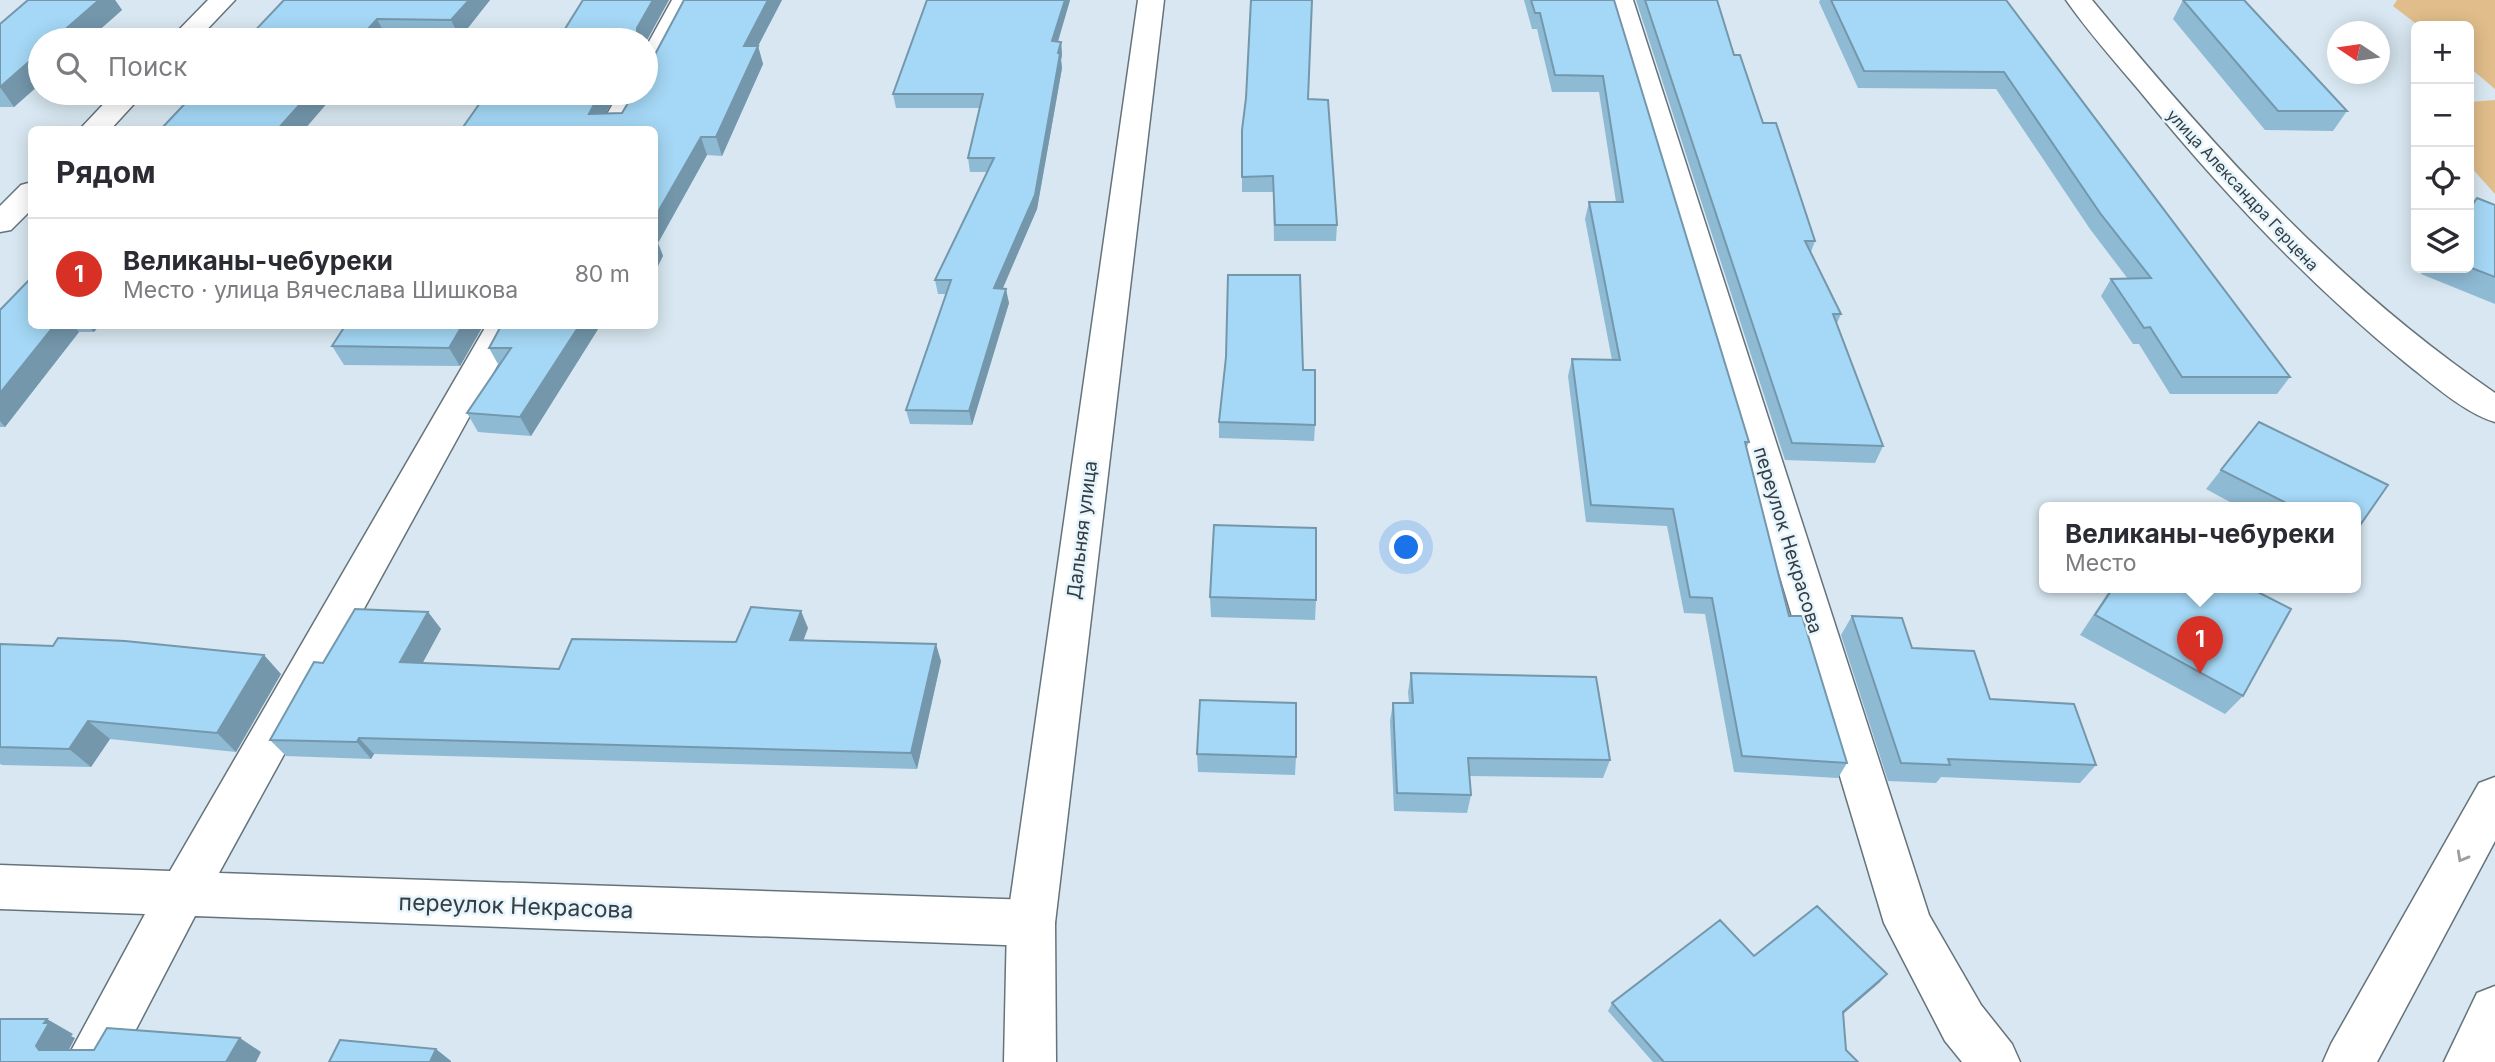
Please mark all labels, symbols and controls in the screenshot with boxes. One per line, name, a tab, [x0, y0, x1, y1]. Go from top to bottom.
north arrow	[2327, 21, 2390, 84]
map controls	[2411, 21, 2474, 273]
button: +	[2411, 21, 2474, 84]
search box	[28, 28, 658, 105]
icon: search	[52, 48, 90, 86]
text: Поиск	[108, 51, 187, 82]
button: −	[2411, 84, 2474, 147]
street label: улица Александра Герцена	[2163, 105, 2323, 275]
button: locate	[2411, 147, 2474, 210]
text: Рядом	[56, 154, 156, 190]
button: layers	[2411, 210, 2474, 273]
text: Великаны-чебуреки	[123, 245, 393, 276]
text: 1	[74, 260, 84, 288]
text: 80 m	[575, 260, 630, 288]
text: Место · улица Вячеслава Шишкова	[123, 276, 518, 304]
street label: переулок Некрасова	[1749, 444, 1827, 636]
street label: Дальняя улица	[1062, 459, 1102, 601]
popup	[2039, 502, 2361, 593]
text: Великаны-чебуреки	[2065, 518, 2335, 549]
your location	[1389, 530, 1423, 564]
text: Место	[2065, 549, 2136, 577]
pin: 1	[2177, 616, 2223, 674]
one-way arrow	[2457, 850, 2470, 862]
street label: переулок Некрасова	[398, 888, 634, 924]

